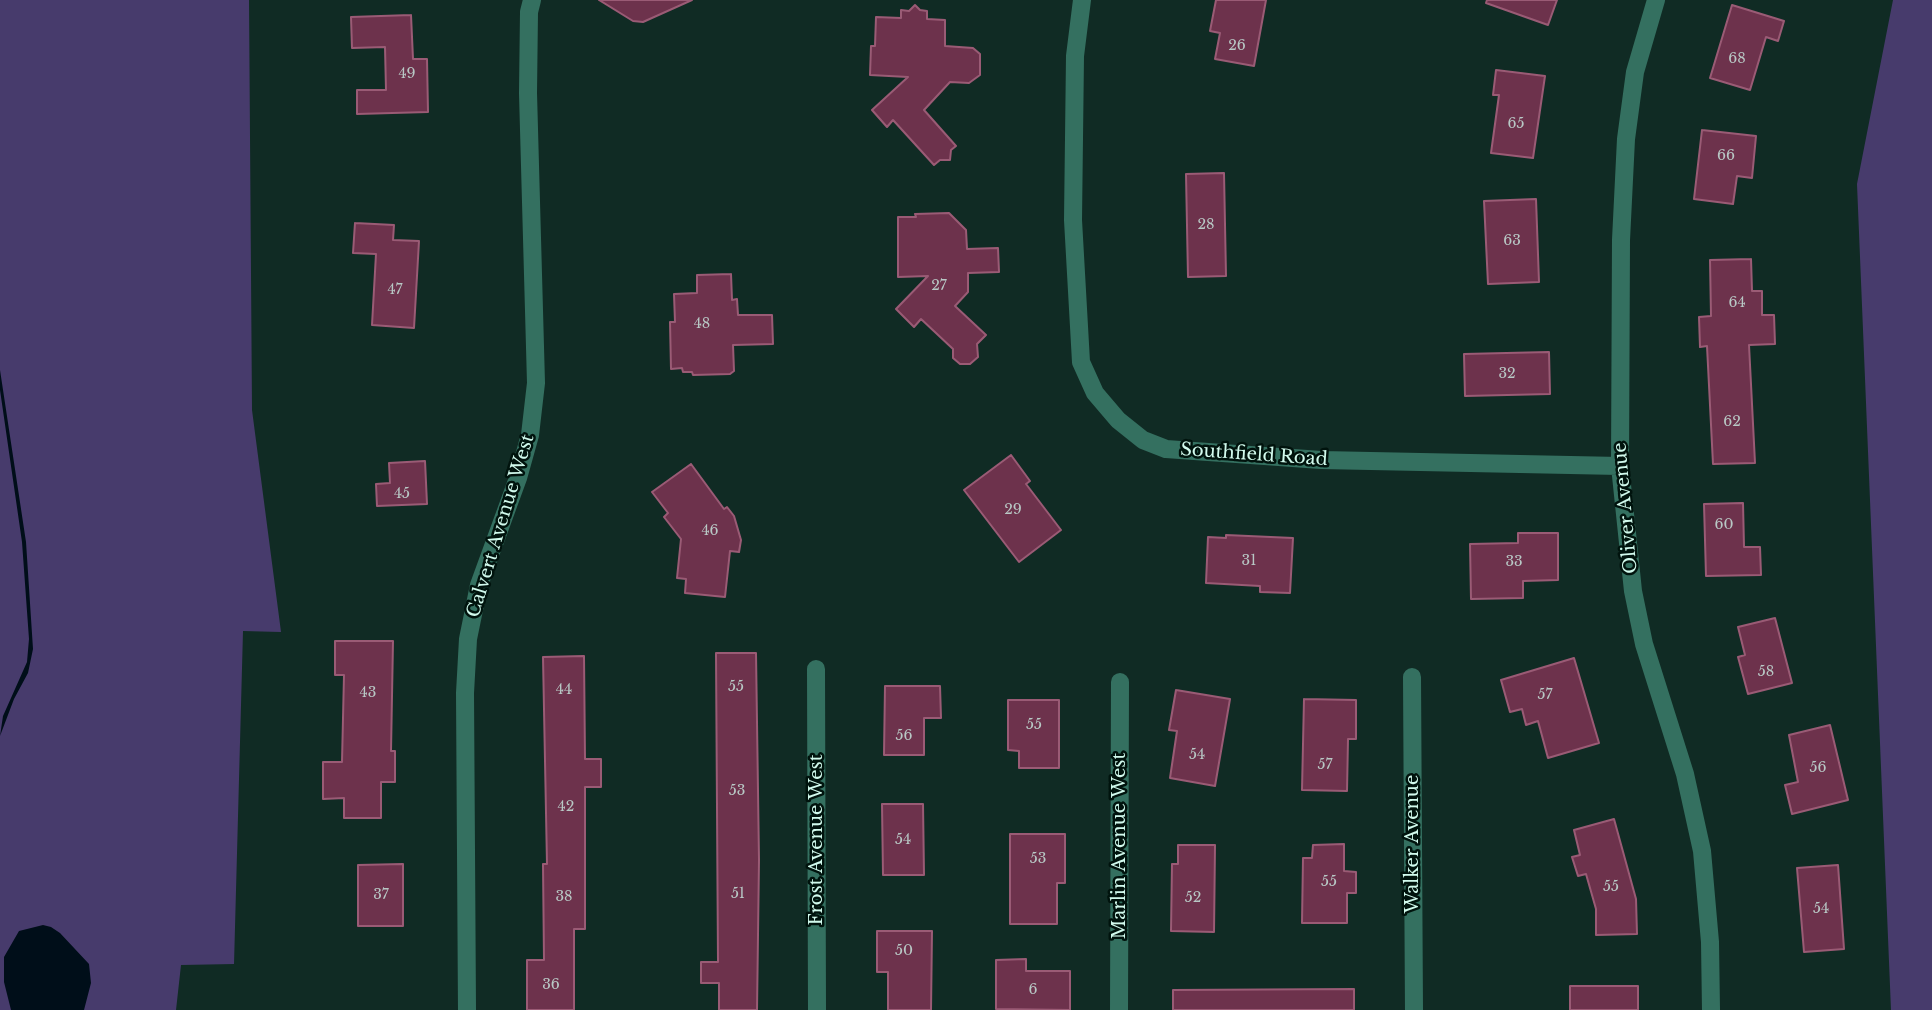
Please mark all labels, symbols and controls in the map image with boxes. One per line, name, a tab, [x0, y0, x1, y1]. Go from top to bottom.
house number: 26	[1228, 38, 1246, 54]
house number: 68	[1728, 51, 1746, 67]
house number: 49	[398, 66, 416, 82]
house number: 65	[1508, 116, 1524, 132]
house number: 66	[1717, 148, 1735, 164]
house number: 28	[1197, 217, 1215, 233]
house number: 63	[1503, 233, 1521, 249]
house number: 27	[931, 278, 947, 294]
house number: 47	[387, 282, 403, 298]
house number: 64	[1728, 295, 1746, 311]
house number: 48	[694, 316, 710, 332]
house number: 32	[1498, 366, 1516, 382]
house number: 62	[1723, 414, 1741, 430]
street label: Calvert Avenue West	[463, 432, 539, 620]
street label: Southfield Road	[1180, 439, 1328, 471]
street label: Oliver Avenue	[1609, 441, 1643, 575]
house number: 45	[394, 486, 410, 502]
house number: 29	[1004, 502, 1022, 518]
house number: 60	[1715, 517, 1733, 533]
house number: 46	[701, 523, 719, 539]
house number: 31	[1242, 553, 1256, 569]
house number: 33	[1505, 554, 1523, 570]
house number: 58	[1758, 664, 1774, 680]
house number: 55	[728, 679, 744, 695]
house number: 44	[556, 682, 572, 698]
house number: 43	[360, 685, 376, 701]
house number: 57	[1538, 687, 1552, 703]
house number: 55	[1026, 717, 1042, 733]
house number: 56	[896, 728, 912, 744]
house number: 54	[1189, 747, 1205, 763]
street label: Marlin Avenue West	[1109, 753, 1131, 939]
street label: Frost Avenue West	[806, 755, 828, 925]
house number: 57	[1318, 757, 1332, 773]
house number: 56	[1810, 760, 1826, 776]
street label: Walker Avenue	[1402, 775, 1424, 913]
house number: 53	[729, 783, 745, 799]
house number: 42	[558, 799, 574, 815]
house number: 54	[895, 832, 911, 848]
house number: 53	[1030, 851, 1046, 867]
house number: 55	[1321, 874, 1337, 890]
house number: 55	[1603, 879, 1619, 895]
house number: 51	[731, 886, 745, 902]
house number: 37	[373, 887, 389, 903]
house number: 38	[555, 889, 573, 905]
house number: 52	[1185, 890, 1201, 906]
house number: 54	[1813, 901, 1829, 917]
house number: 50	[895, 943, 913, 959]
house number: 36	[542, 977, 560, 993]
house number: 6	[1028, 982, 1038, 998]

